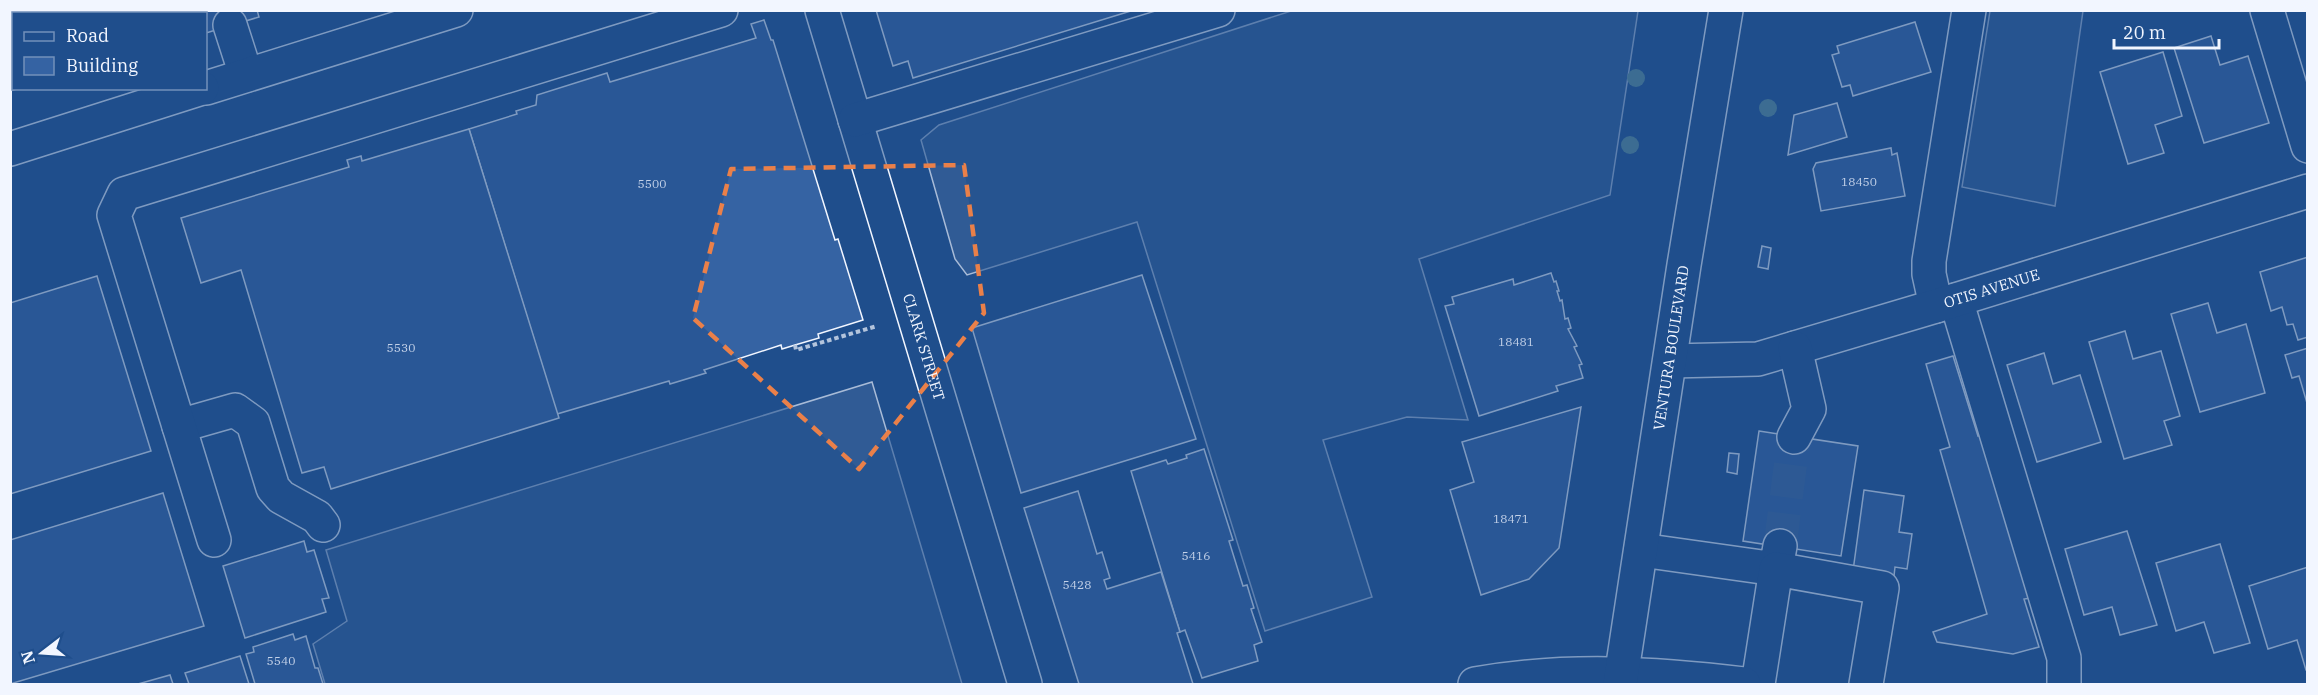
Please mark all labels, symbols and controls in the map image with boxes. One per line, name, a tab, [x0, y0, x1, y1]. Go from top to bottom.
legend	[12, 12, 207, 90]
scale bar	[2114, 12, 2219, 50]
text: 20 m	[2123, 21, 2166, 44]
text: Road	[66, 24, 109, 47]
text: Building	[66, 54, 138, 77]
house number: 18450	[1841, 174, 1877, 189]
house number: 5500	[638, 176, 666, 191]
street label: VENTURA BOULEVARD	[1649, 264, 1693, 432]
street label: OTIS AVENUE	[1941, 265, 2042, 312]
street label: CLARK STREET	[899, 291, 949, 403]
house number: 18481	[1498, 334, 1534, 349]
house number: 5530	[387, 340, 415, 355]
house number: 18471	[1493, 511, 1529, 526]
house number: 5416	[1182, 548, 1210, 563]
house number: 5428	[1063, 577, 1091, 592]
north arrow	[12, 623, 72, 683]
text: N	[16, 648, 39, 666]
house number: 5540	[267, 653, 295, 668]

